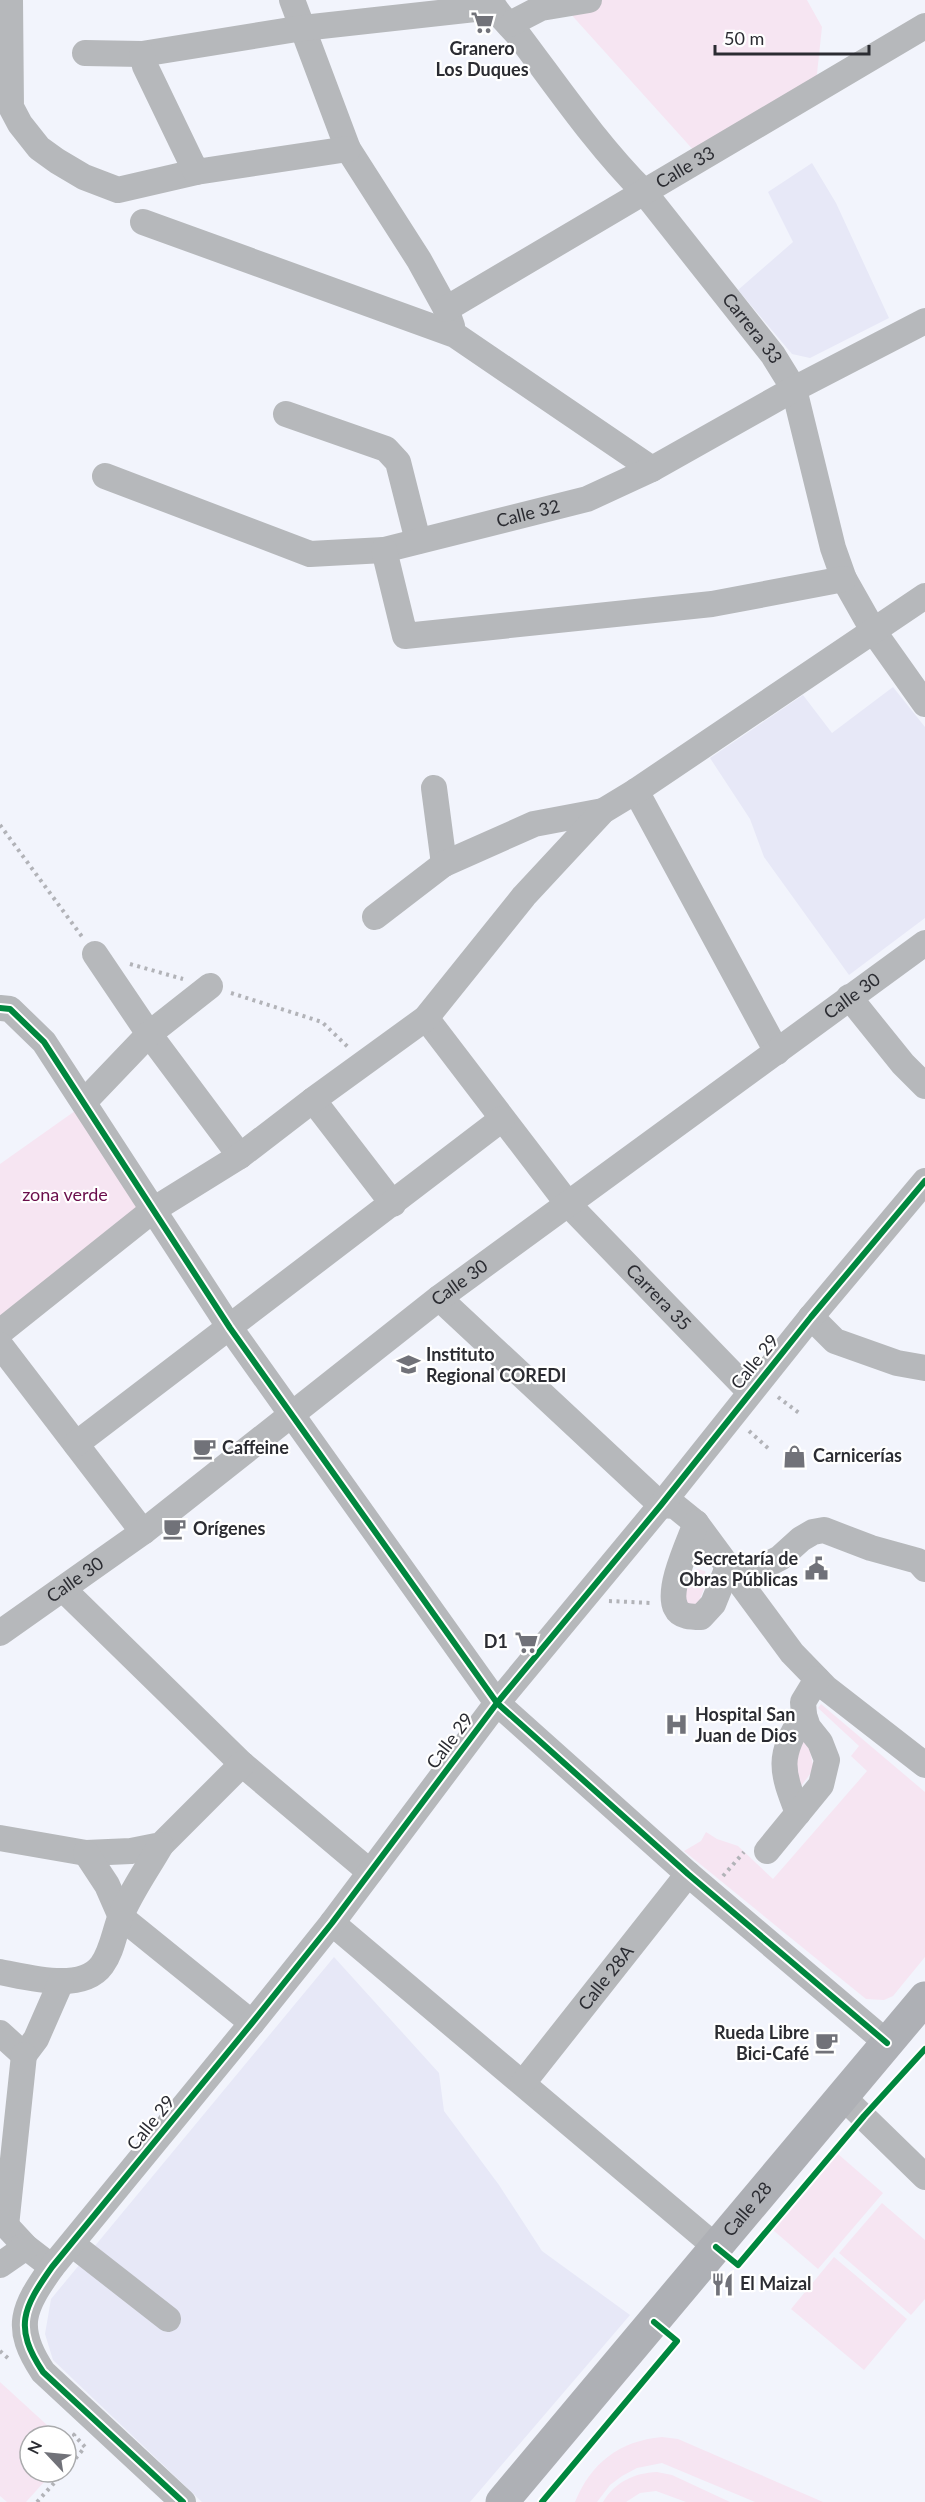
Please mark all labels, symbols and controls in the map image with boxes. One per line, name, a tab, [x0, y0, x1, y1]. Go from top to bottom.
supermarket icon: Granero Los Duques	[469, 10, 495, 36]
scale bar	[715, 18, 870, 56]
text: 50 m	[724, 27, 764, 49]
place label: Granero Los Duques	[435, 37, 529, 80]
street label: Calle 33	[651, 141, 718, 193]
street label: Carrera 33	[718, 288, 788, 367]
street label: Calle 32	[494, 494, 562, 531]
street label: Calle 30	[819, 968, 884, 1023]
park label: zona verde	[22, 1183, 108, 1205]
street label: Calle 30	[426, 1254, 492, 1310]
street label: Carrera 35	[622, 1259, 696, 1335]
street label: Calle 29	[725, 1329, 783, 1393]
place label: Instituto Regional COREDI	[426, 1343, 566, 1386]
school or university icon: Instituto Regional COREDI	[395, 1352, 421, 1378]
cafe icon: Caffeine	[191, 1435, 217, 1461]
place label: Caffeine	[222, 1436, 289, 1458]
shop icon: Carnicerías	[782, 1443, 808, 1469]
place label: Carnicerías	[813, 1444, 902, 1466]
cafe icon: Orígenes	[162, 1516, 188, 1542]
place label: Orígenes	[193, 1517, 265, 1539]
place label: Secretaría de Obras Públicas	[679, 1547, 798, 1590]
street label: Calle 30	[42, 1552, 107, 1607]
public building icon: Secretaría de Obras Públicas	[803, 1556, 829, 1582]
supermarket icon: D1	[513, 1629, 539, 1655]
place label: D1	[484, 1630, 508, 1652]
place label: Hospital San Juan de Dios	[695, 1703, 797, 1746]
street label: Calle 29	[421, 1708, 477, 1773]
hospital icon: Hospital San Juan de Dios	[664, 1712, 690, 1738]
street label: Calle 28A	[573, 1940, 638, 2014]
place label: Rueda Libre Bici-Café	[714, 2021, 809, 2064]
cafe icon: Rueda Libre Bici-Café	[814, 2030, 840, 2056]
street label: Calle 29	[121, 2090, 179, 2154]
street label: Calle 28	[718, 2177, 776, 2241]
restaurant icon: El Maizal	[709, 2271, 735, 2297]
place label: El Maizal	[740, 2272, 812, 2294]
north arrow	[18, 2424, 78, 2484]
text: N	[23, 2438, 45, 2457]

